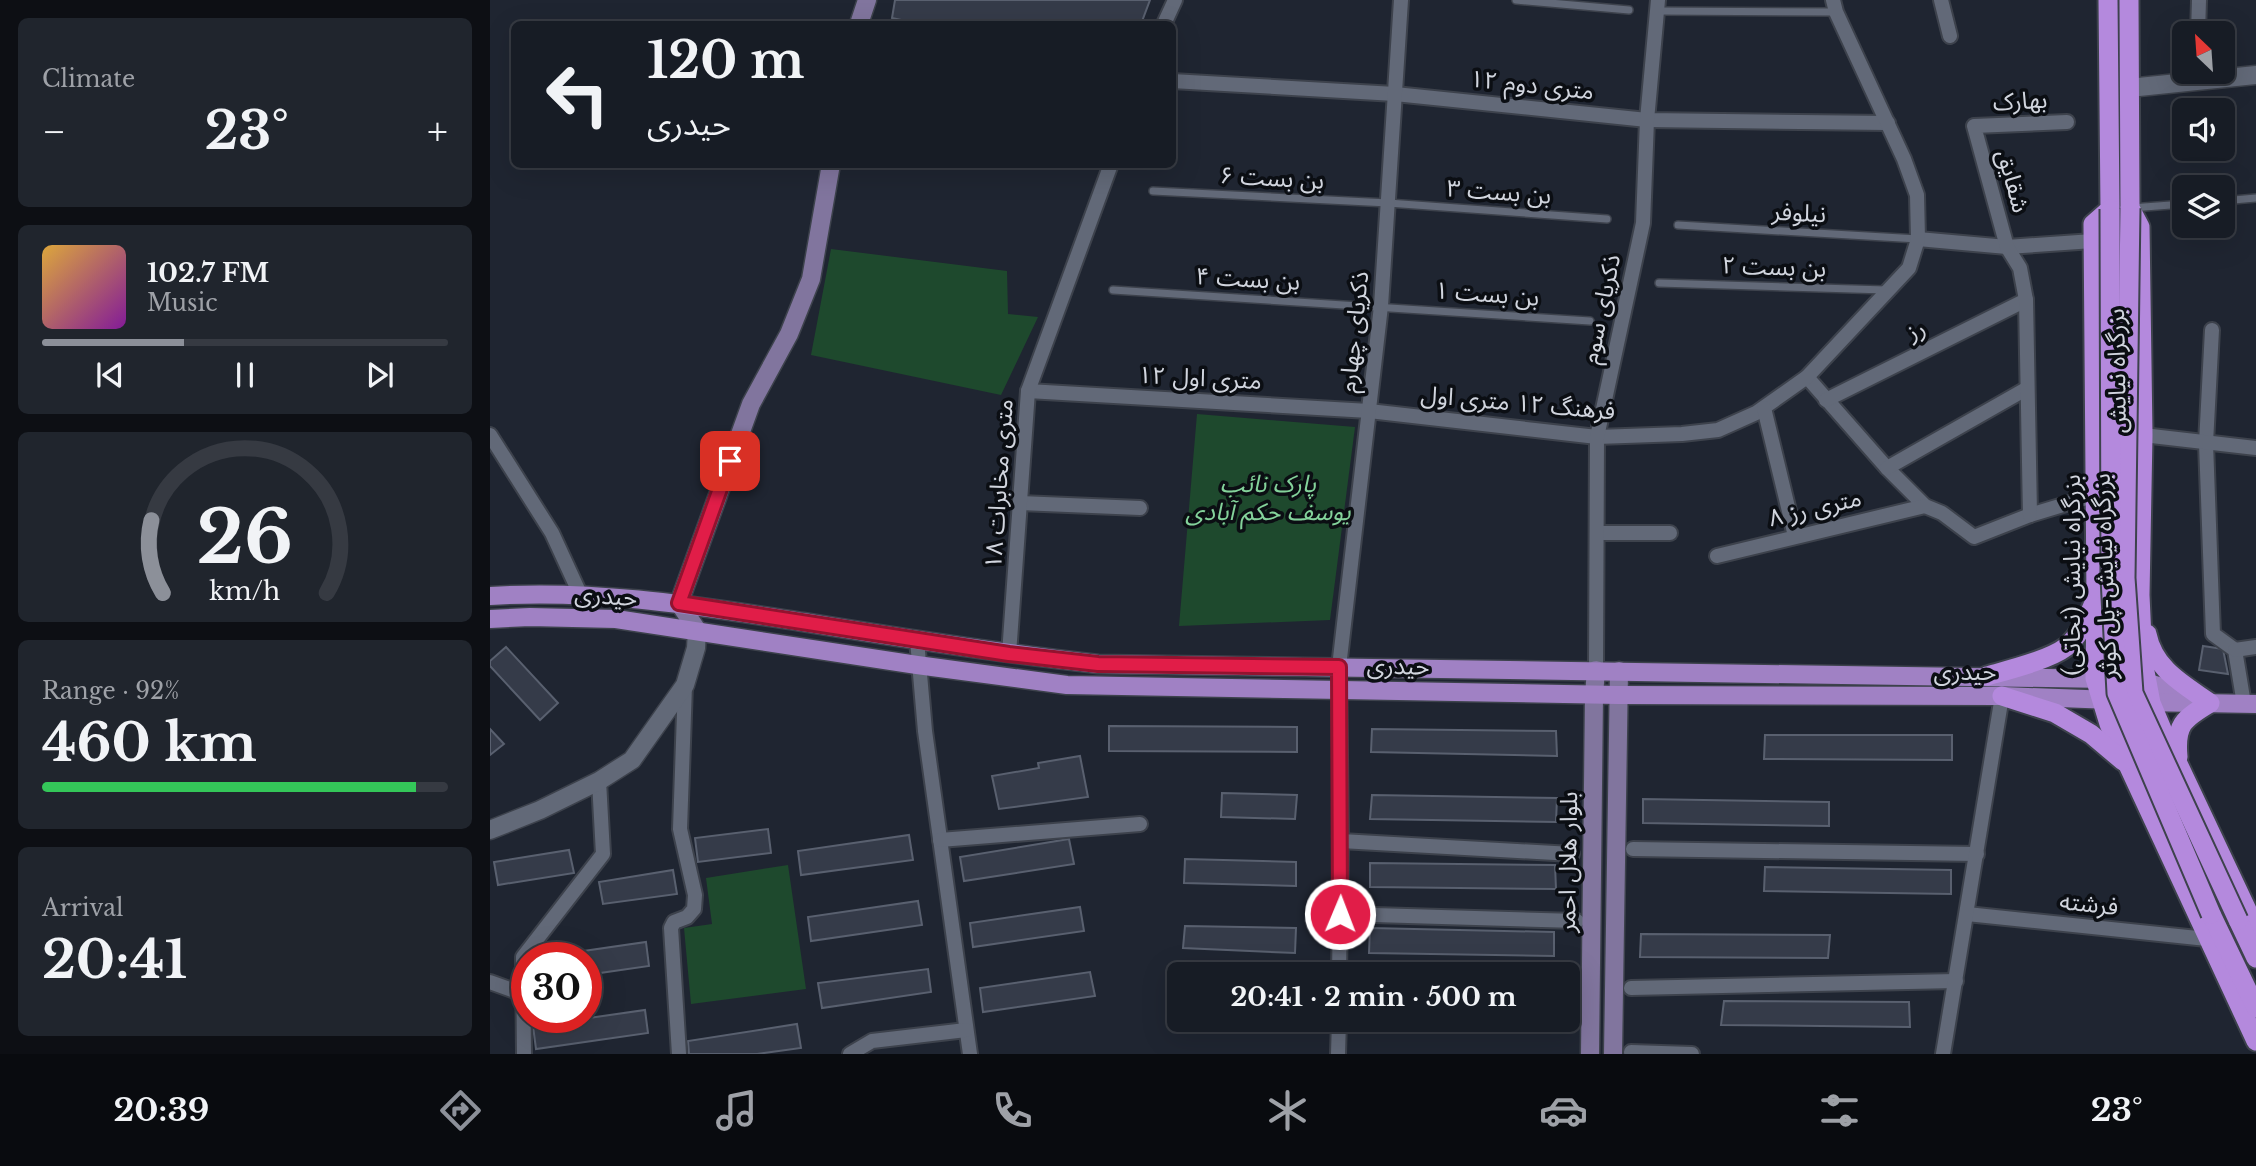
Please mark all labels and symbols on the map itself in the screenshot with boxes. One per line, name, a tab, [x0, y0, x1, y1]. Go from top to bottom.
north arrow	[2172, 21, 2235, 84]
street label: ۱۲ متری دوم	[1468, 64, 1595, 109]
street label: بهارک	[1992, 85, 2048, 116]
street label: شقایق	[1990, 146, 2036, 216]
street label: بن بست ۶	[1219, 160, 1325, 195]
street label: بن بست ۳	[1446, 173, 1552, 210]
street label: نیلوفر	[1770, 197, 1827, 228]
street label: بن بست ۲	[1721, 250, 1827, 283]
street label: ذکریای سوم	[1575, 252, 1630, 367]
street label: بن بست ۴	[1195, 261, 1301, 296]
street label: ذکریای چهارم	[1333, 270, 1378, 395]
street label: بن بست ۱	[1434, 275, 1540, 312]
street label: بزرگراه نیایش	[2101, 308, 2132, 434]
street label: رز	[1901, 313, 1930, 347]
street label: ۱۲ متری اول	[1138, 360, 1263, 395]
street label: فرهنگ ۱۲ متری اول	[1420, 380, 1617, 425]
street label: ۱۸ متری مخابرات	[978, 398, 1019, 570]
pin	[700, 431, 760, 491]
park label: پارک نائب یوسف حکم آبادی	[1185, 469, 1352, 530]
street label: بزرگراه نیایش-پل کوثر	[2086, 473, 2124, 680]
street label: بزرگراه نیایش (نجاتی)	[2057, 474, 2086, 676]
street label: ۸ متری رز	[1766, 483, 1864, 532]
street label: حیدری	[574, 579, 638, 612]
street label: حیدری	[1366, 650, 1430, 681]
street label: حیدری	[1934, 657, 1996, 686]
street label: بلوار هلال احمر	[1552, 791, 1583, 934]
position arrow	[1303, 877, 1377, 951]
street label: فرشته	[2058, 886, 2120, 921]
speed limit sign: 30	[511, 942, 602, 1033]

